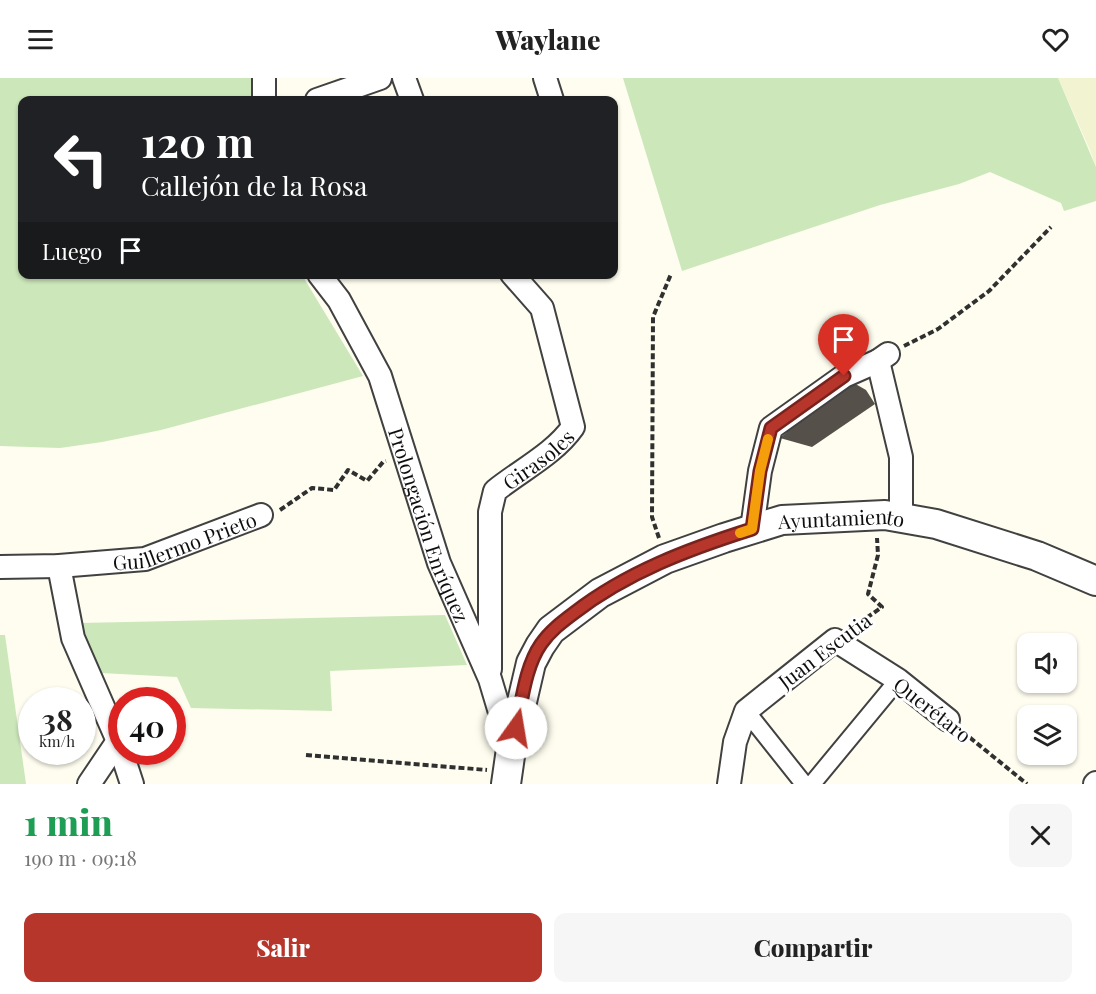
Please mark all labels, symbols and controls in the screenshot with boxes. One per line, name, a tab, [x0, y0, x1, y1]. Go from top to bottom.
text: Waylane	[495, 21, 601, 57]
icon: menu	[24, 23, 57, 56]
icon: heart	[1039, 23, 1072, 56]
text: 120 m	[141, 113, 254, 169]
icon: left	[42, 120, 120, 198]
text: Callejón de la Rosa	[141, 167, 367, 203]
icon: arrive	[114, 234, 147, 267]
text: Luego	[42, 236, 102, 266]
pin	[818, 314, 869, 376]
icon: arrive	[827, 323, 860, 356]
street label: Girasoles	[497, 423, 579, 495]
street label: Prolongación Enríquez	[384, 424, 477, 626]
street label: Ayuntamiento	[776, 501, 907, 534]
street label: Guillermo Prieto	[112, 505, 260, 575]
street label: Juan Escutia	[771, 606, 876, 695]
map controls	[1017, 633, 1077, 765]
button: sound	[1017, 633, 1077, 693]
street label: Querétaro	[889, 670, 977, 748]
speed limit sign: 40	[108, 687, 186, 765]
position arrow	[484, 696, 548, 760]
text: 38	[41, 699, 73, 739]
button: layers	[1017, 705, 1077, 765]
text: km/h	[39, 731, 75, 751]
text: 1 min	[24, 797, 113, 845]
button: close	[1009, 804, 1072, 867]
text: 190 m · 09:18	[24, 844, 137, 871]
button: Salir	[24, 913, 542, 982]
button: Compartir	[554, 913, 1072, 982]

